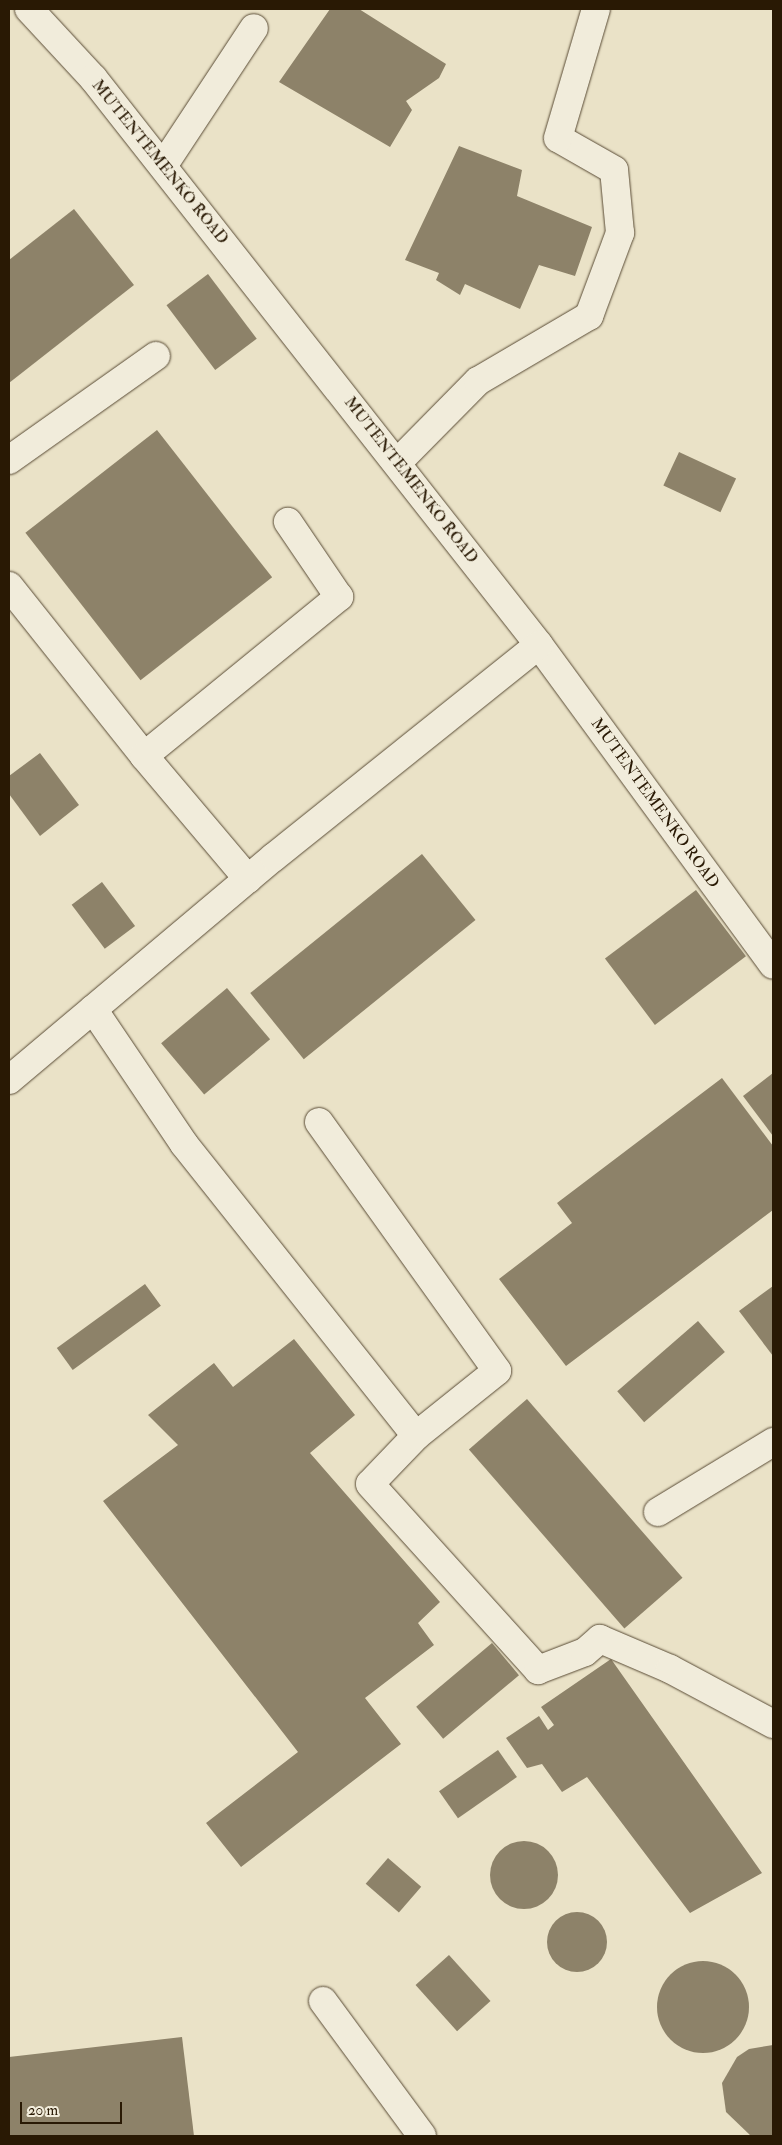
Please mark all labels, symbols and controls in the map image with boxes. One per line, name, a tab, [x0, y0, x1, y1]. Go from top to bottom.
street label: MUTENTEMENKO ROAD	[88, 76, 232, 248]
street label: MUTENTEMENKO ROAD	[340, 393, 482, 567]
street label: MUTENTEMENKO ROAD	[587, 714, 723, 892]
scale bar	[22, 2092, 125, 2124]
text: 20 m	[28, 2101, 58, 2120]

